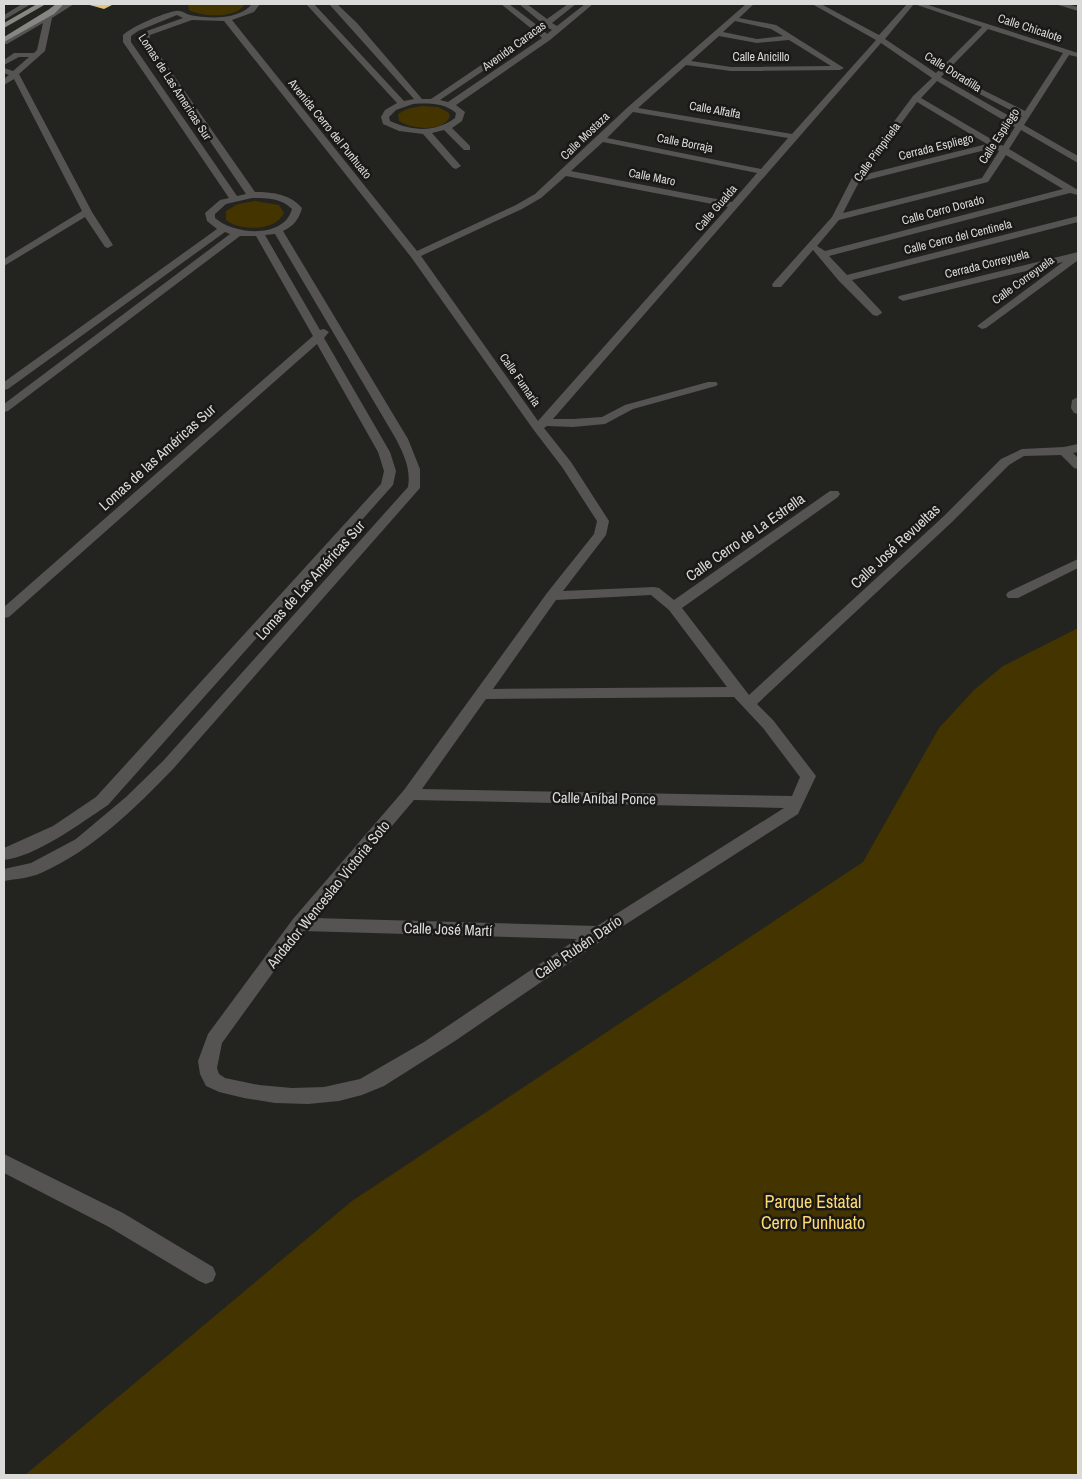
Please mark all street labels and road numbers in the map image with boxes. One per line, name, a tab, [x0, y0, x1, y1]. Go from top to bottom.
street label: Calle Chicalote	[996, 10, 1064, 46]
street label: Avenida Caracas	[478, 17, 549, 75]
street label: Lomas de Las Americas Sur	[135, 31, 216, 144]
street label: Calle Doradilla	[921, 48, 985, 96]
street label: Calle Anicillo	[733, 49, 789, 65]
street label: Avenida Cerro del Punhuato	[284, 75, 375, 182]
street label: Calle Alfalfa	[688, 98, 742, 122]
street label: Calle Espliego	[975, 105, 1023, 167]
street label: Calle Mostaza	[557, 108, 613, 163]
street label: Calle Pimpinela	[850, 119, 904, 185]
street label: Calle Borraja	[656, 130, 715, 156]
street label: Cerrada Espliego	[897, 130, 975, 164]
street label: Calle Maro	[627, 165, 677, 189]
street label: Calle Gualda	[691, 181, 741, 235]
street label: Calle Cerro Dorado	[900, 191, 986, 229]
street label: Calle Cerro del Centinela	[902, 216, 1014, 258]
street label: Cerrada Correyuela	[943, 246, 1031, 282]
street label: Calle Correyuela	[989, 252, 1058, 308]
street label: Calle Fumaría	[496, 350, 545, 410]
street label: Lomas de las Américas Sur	[94, 399, 220, 515]
street label: Calle Cerro de La Estrella	[681, 488, 809, 586]
street label: Calle José Revueltas	[846, 499, 944, 593]
street label: Lomas de Las Américas Sur	[250, 516, 370, 644]
street label: Calle Aníbal Ponce	[552, 787, 656, 809]
street label: Andador Wenceslao Victoria Soto	[261, 815, 394, 973]
street label: Calle Rubén Darío	[530, 910, 626, 984]
street label: Calle José Martí	[403, 917, 493, 941]

